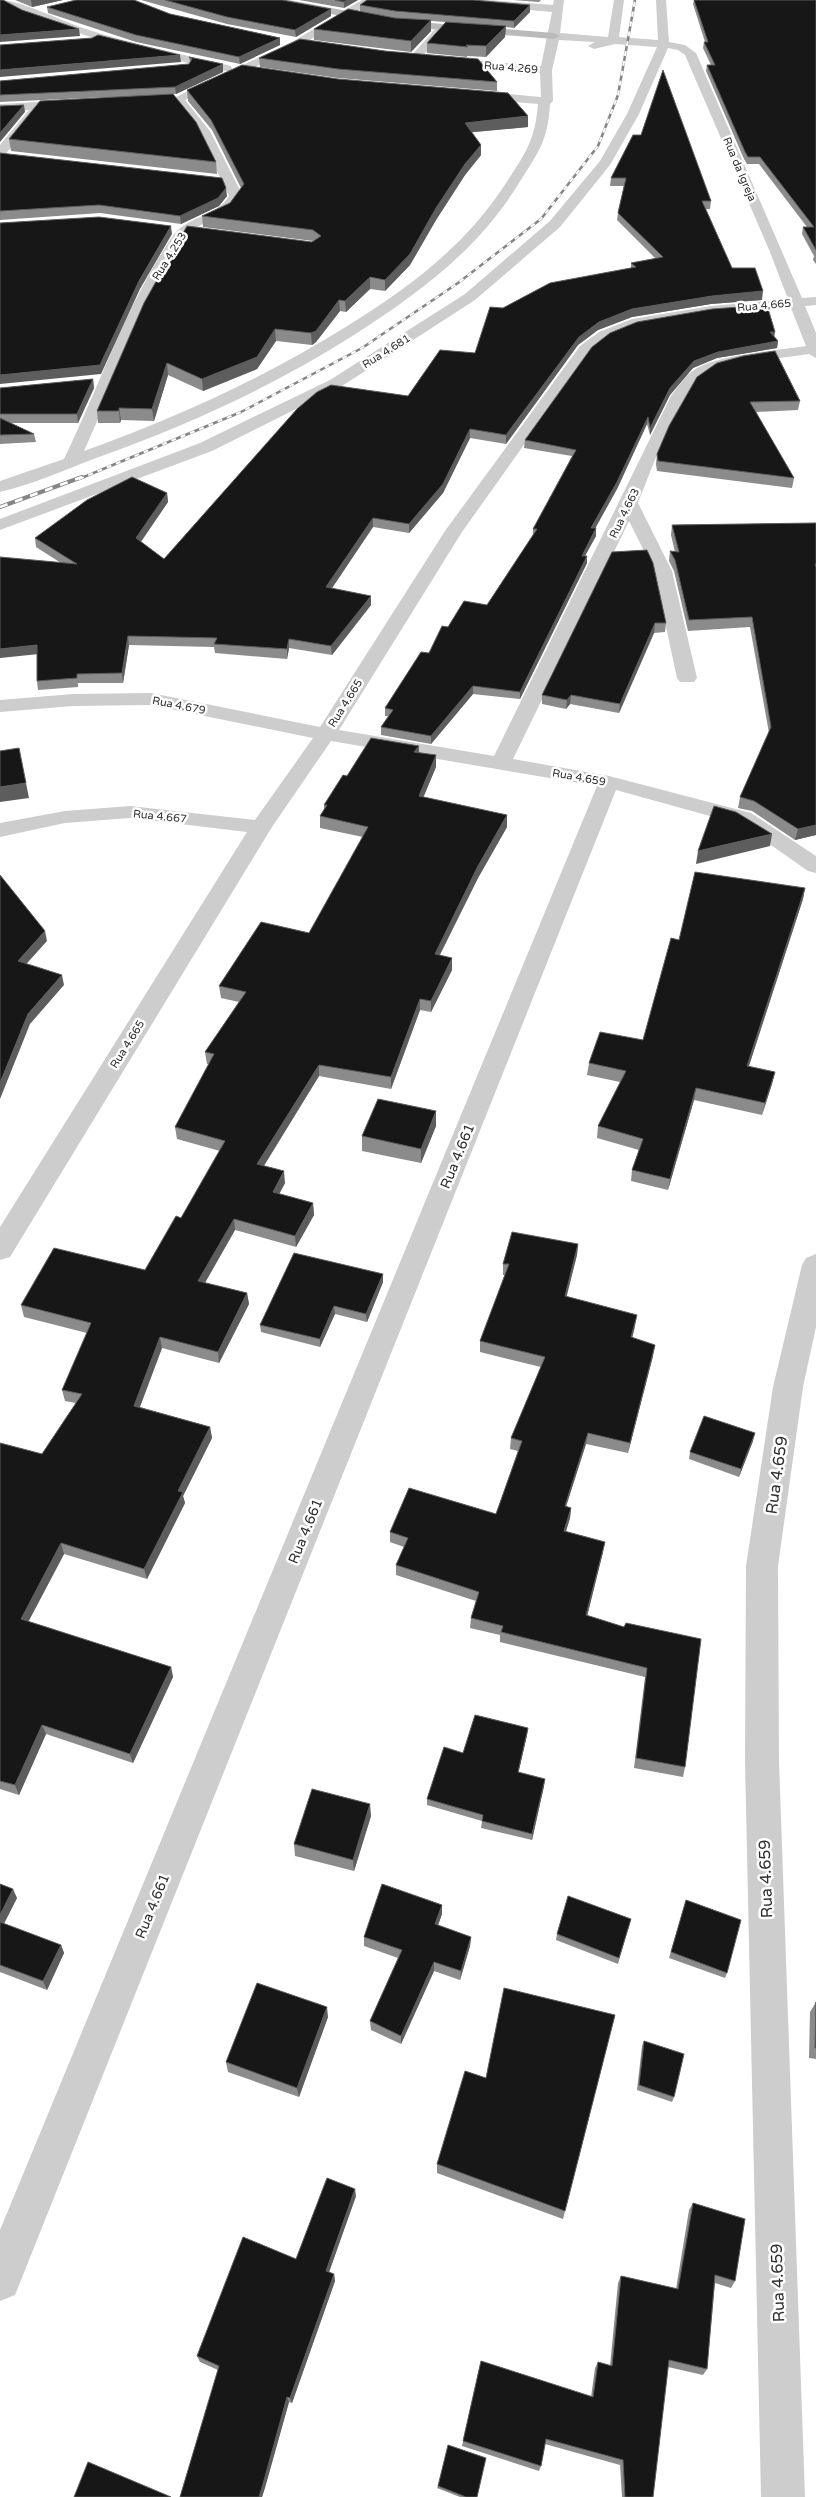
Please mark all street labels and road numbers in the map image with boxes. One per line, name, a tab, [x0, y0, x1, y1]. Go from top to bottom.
street label: Rua 4.269	[483, 59, 539, 76]
street label: Rua da Igreja	[720, 135, 759, 203]
street label: Rua 4.253	[150, 230, 189, 283]
street label: Rua 4.665	[737, 297, 792, 314]
street label: Rua 4.681	[360, 332, 413, 371]
street label: Rua 4.663	[607, 486, 642, 540]
street label: Rua 4.665	[326, 677, 365, 730]
street label: Rua 4.679	[151, 694, 207, 717]
street label: Rua 4.659	[551, 766, 607, 789]
street label: Rua 4.667	[132, 807, 188, 826]
street label: Rua 4.665	[108, 1018, 147, 1071]
street label: Rua 4.661	[437, 1121, 478, 1191]
street label: Rua 4.659	[762, 1435, 792, 1515]
street label: Rua 4.661	[285, 1496, 326, 1566]
street label: Rua 4.659	[755, 1839, 777, 1919]
street label: Rua 4.661	[132, 1871, 173, 1941]
street label: Rua 4.659	[767, 2243, 789, 2323]

